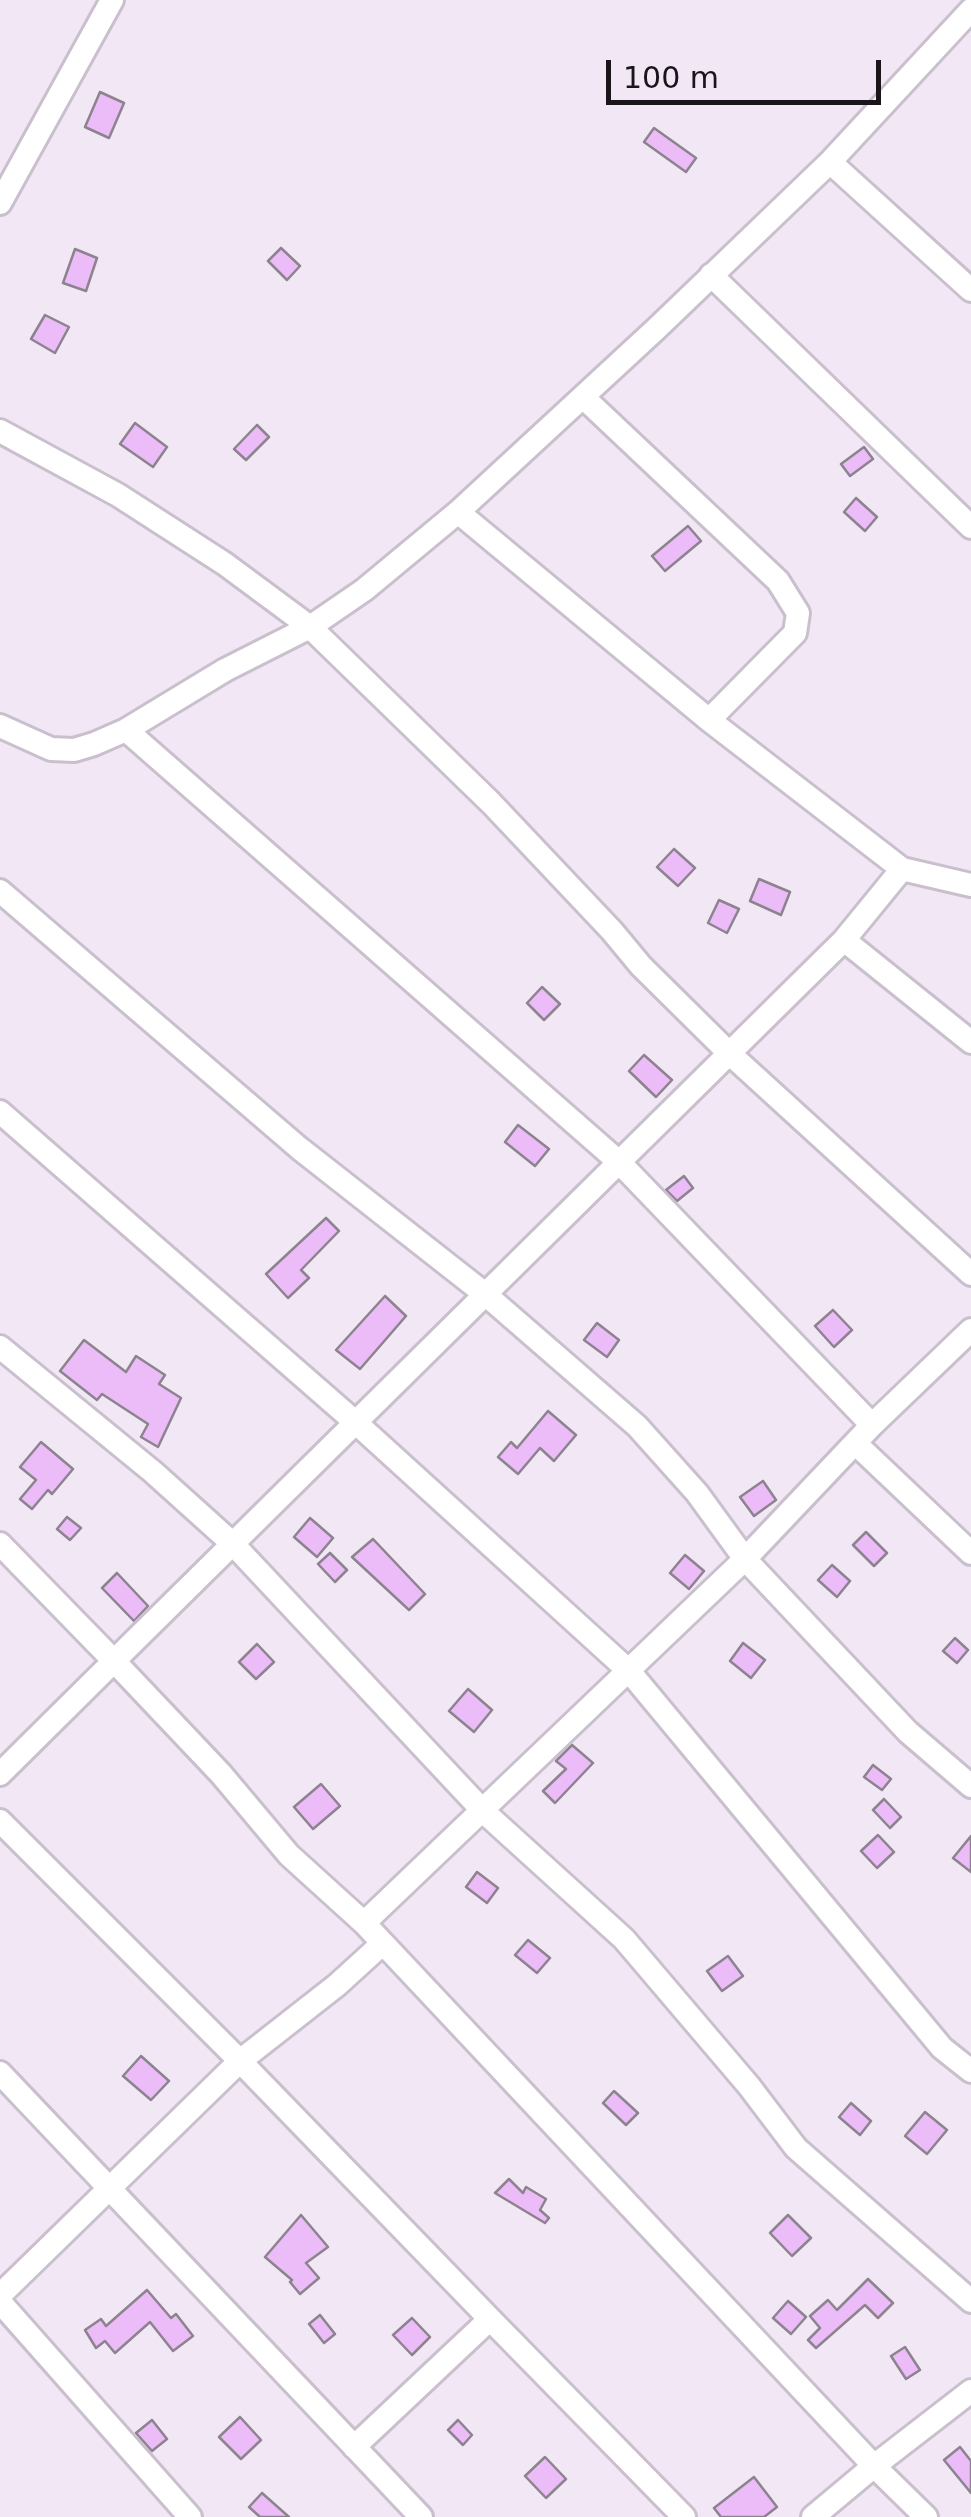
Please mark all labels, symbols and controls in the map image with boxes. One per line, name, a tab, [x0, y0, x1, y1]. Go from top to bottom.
scale bar	[611, 40, 886, 102]
text: 100 m	[623, 60, 719, 95]

